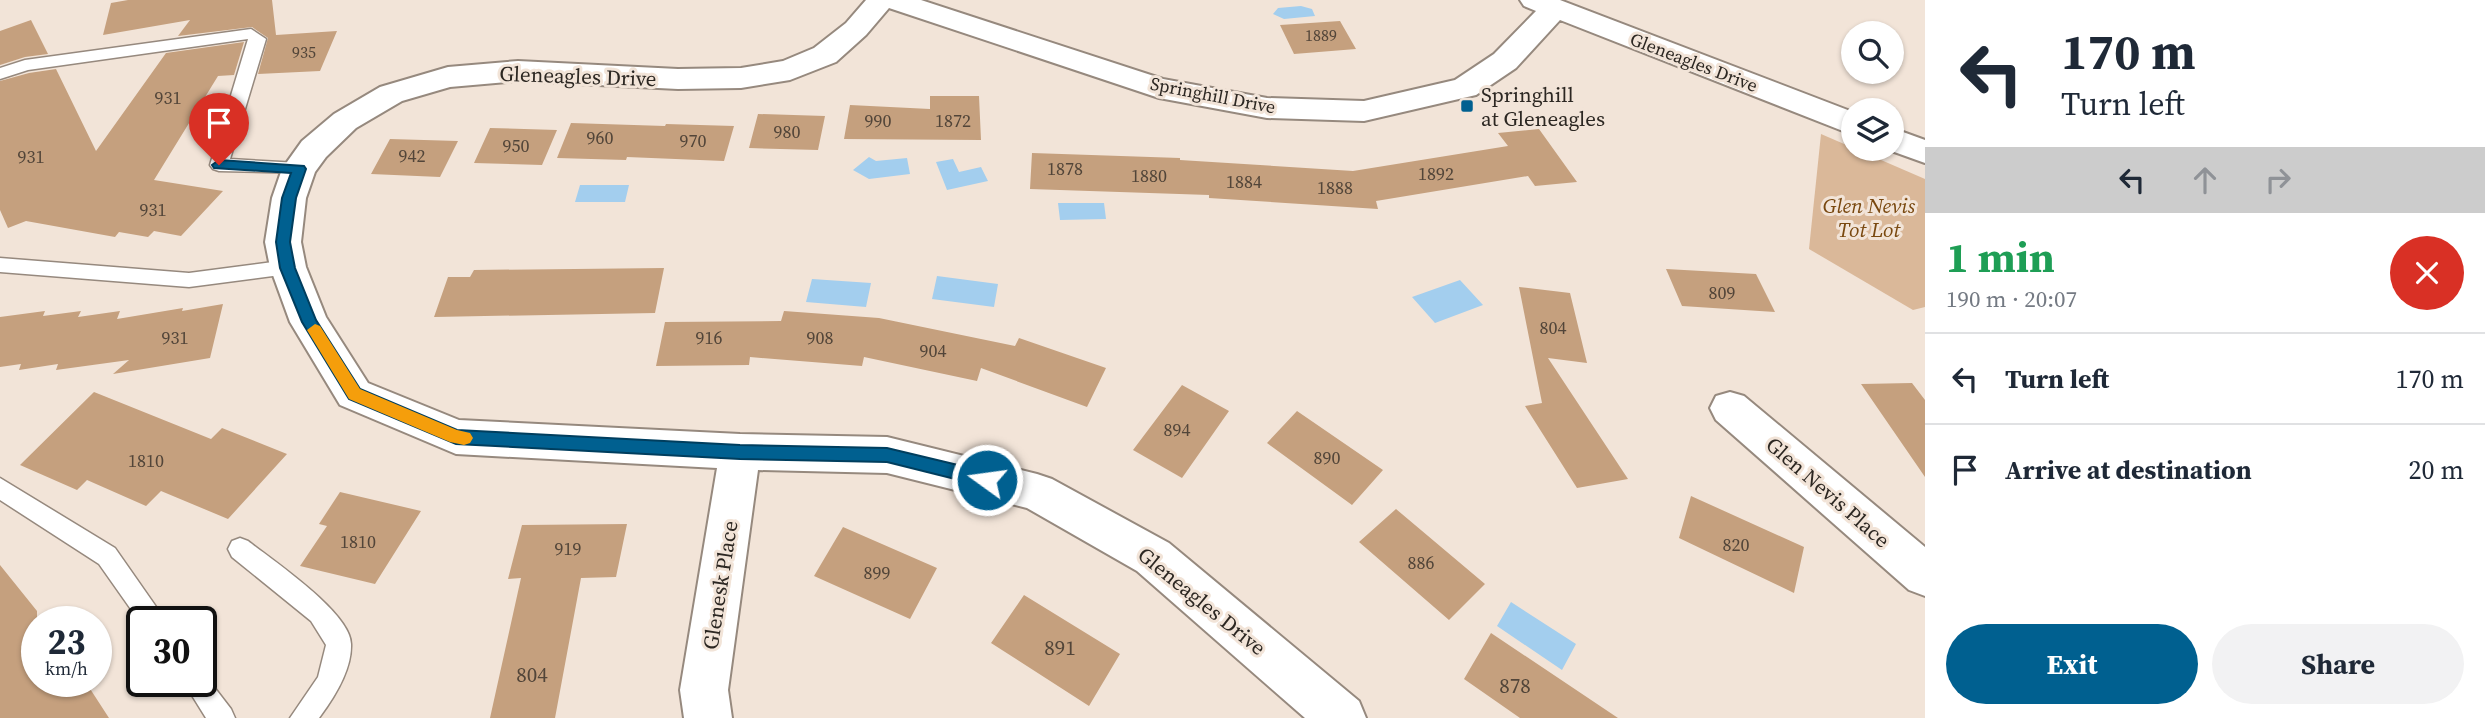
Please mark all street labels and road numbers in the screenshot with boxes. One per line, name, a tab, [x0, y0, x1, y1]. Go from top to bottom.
street label: Gleneagles Drive	[1627, 26, 1761, 98]
street label: Gleneagles Drive	[499, 59, 657, 93]
street label: Springhill Drive	[1148, 71, 1278, 119]
street label: Glen Nevis Place	[1760, 430, 1896, 554]
street label: Glenesk Place	[696, 518, 744, 652]
street label: Gleneagles Drive	[1132, 540, 1272, 662]

